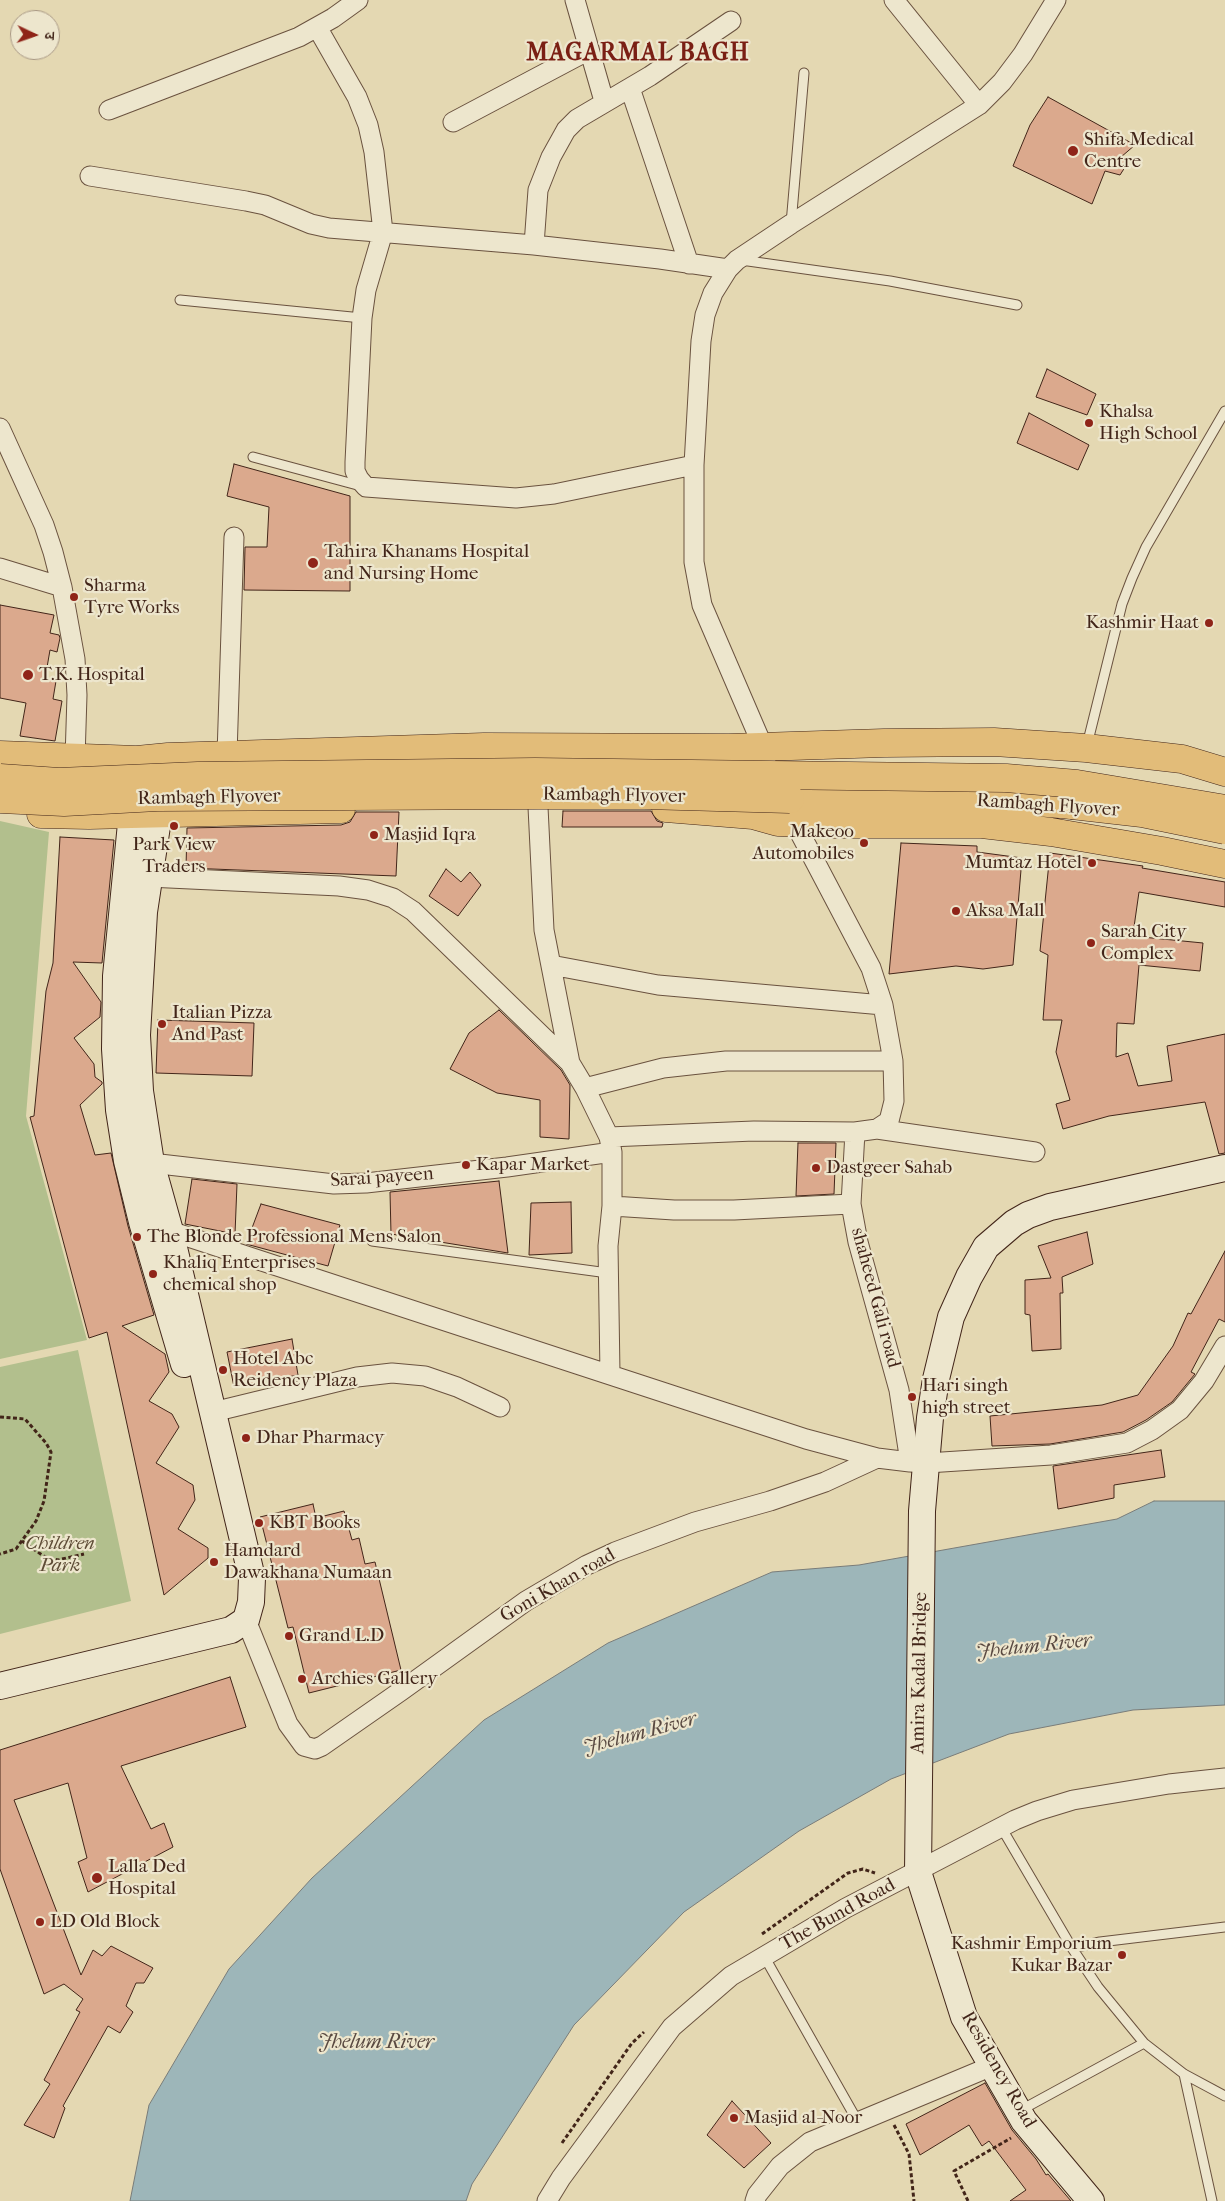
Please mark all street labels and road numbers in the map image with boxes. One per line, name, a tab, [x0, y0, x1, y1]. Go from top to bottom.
street label: Rambagh Flyover	[542, 783, 686, 809]
street label: Rambagh Flyover	[137, 785, 281, 811]
street label: Rambagh Flyover	[976, 790, 1120, 822]
street label: Sarai payeen	[330, 1163, 434, 1193]
street label: shaheed Gali road	[845, 1225, 905, 1371]
street label: Goni Khan road	[497, 1544, 619, 1628]
street label: Amira Kadal Bridge	[907, 1592, 933, 1754]
street label: The Bund Road	[776, 1874, 900, 1956]
street label: Residency Road	[955, 2008, 1041, 2132]

